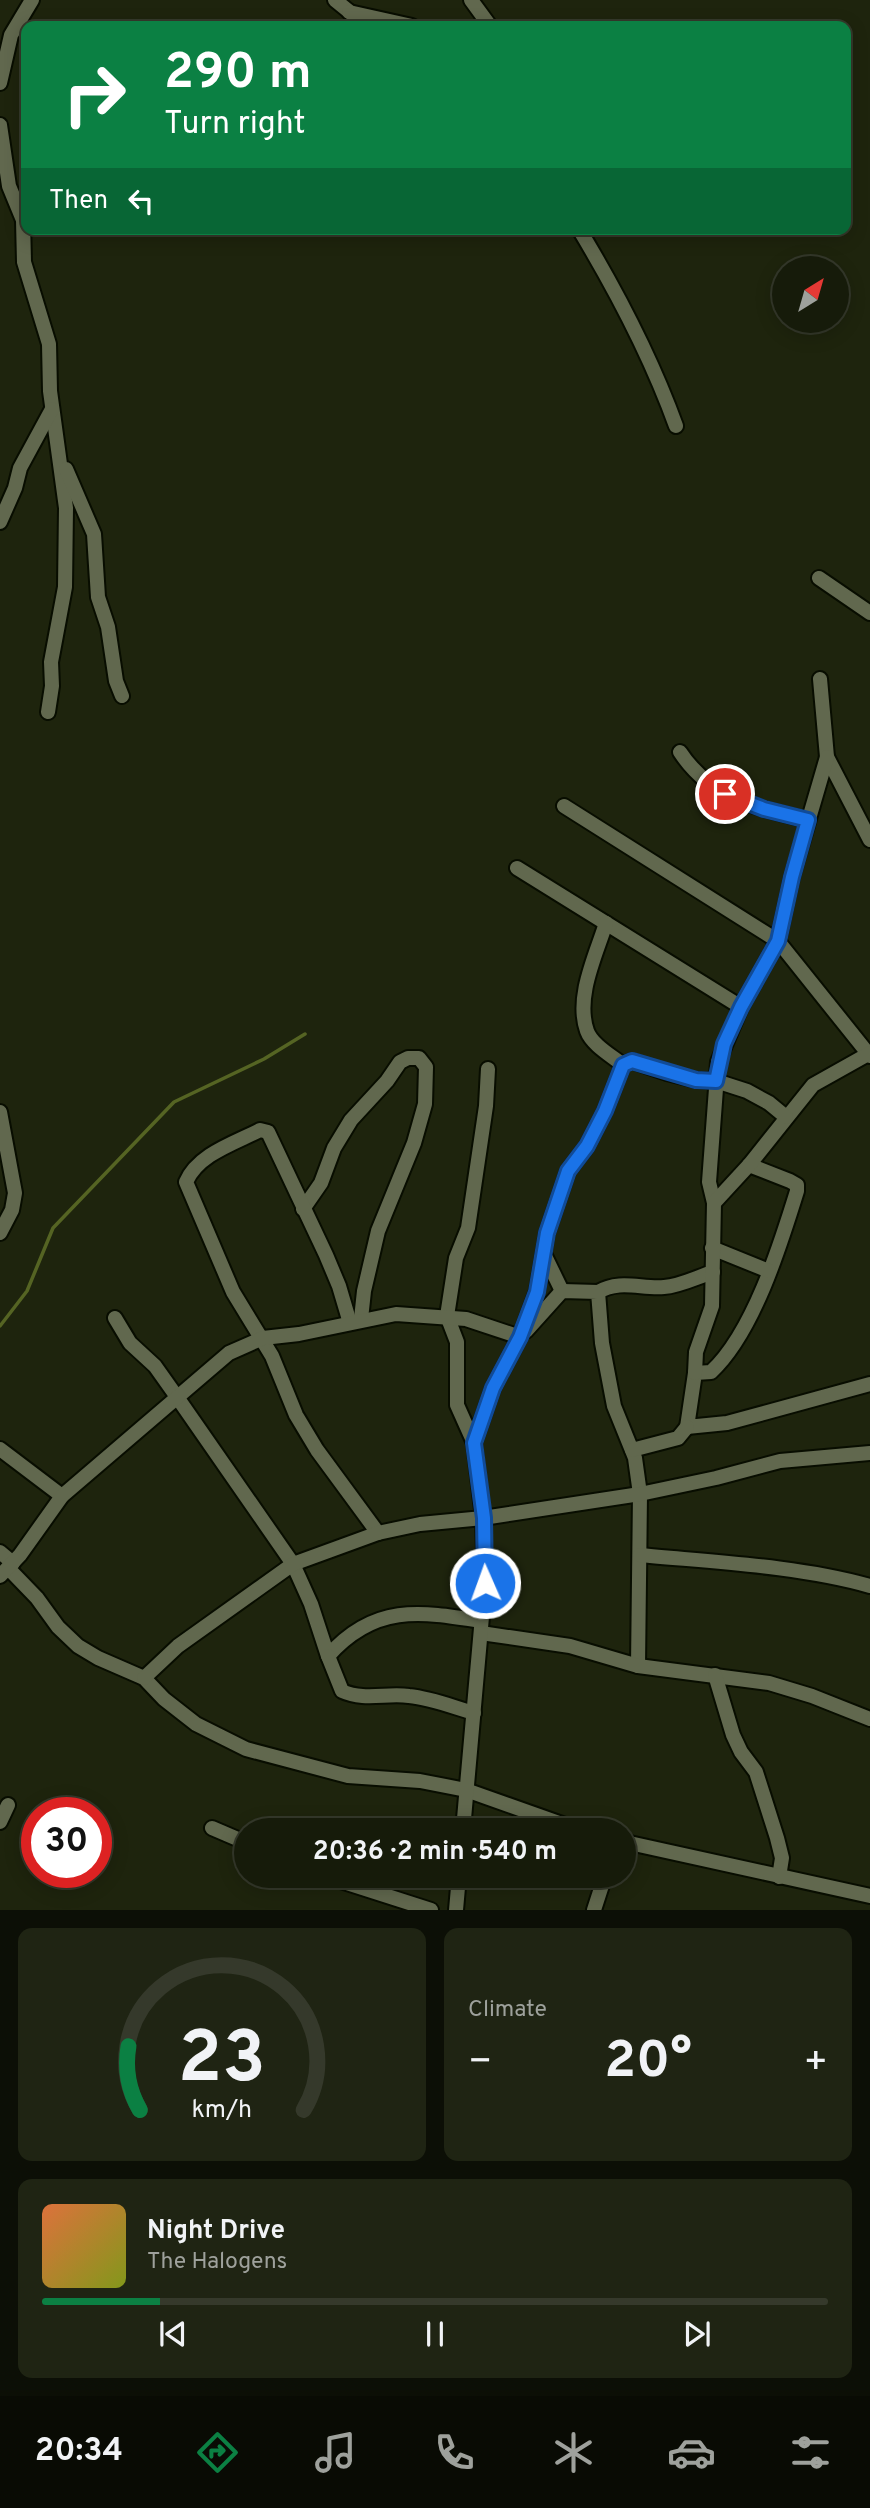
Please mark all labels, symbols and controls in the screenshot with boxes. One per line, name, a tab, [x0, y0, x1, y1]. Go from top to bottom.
text: 290 m	[164, 44, 312, 106]
icon: right	[49, 49, 140, 140]
text: Turn right	[164, 105, 306, 145]
icon: left	[122, 182, 160, 220]
text: Then	[49, 185, 108, 218]
north arrow	[772, 256, 849, 332]
map controls	[772, 256, 849, 333]
pin	[695, 764, 755, 824]
icon: arrive	[706, 775, 744, 813]
position arrow	[448, 1546, 522, 1620]
speed limit sign: 30	[21, 1797, 112, 1888]
text: 20:36 · 2 min · 540 m	[313, 1836, 557, 1869]
text: Climate	[468, 1996, 547, 2025]
text: 23	[178, 2017, 266, 2109]
text: 20°	[604, 2030, 692, 2096]
text: −	[468, 2039, 493, 2088]
text: +	[803, 2039, 828, 2088]
text: km/h	[192, 2095, 252, 2127]
text: Night Drive	[147, 2215, 285, 2248]
text: The Halogens	[147, 2248, 287, 2277]
icon: previous	[154, 2315, 192, 2353]
icon: pause	[416, 2315, 454, 2353]
icon: next	[678, 2315, 716, 2353]
icon: directions	[193, 2428, 242, 2477]
icon: music	[311, 2428, 360, 2477]
icon: phone	[430, 2428, 479, 2477]
icon: climate	[549, 2428, 598, 2477]
icon: car	[667, 2428, 716, 2477]
icon: filters	[786, 2428, 835, 2477]
text: 20:34	[35, 2432, 123, 2472]

